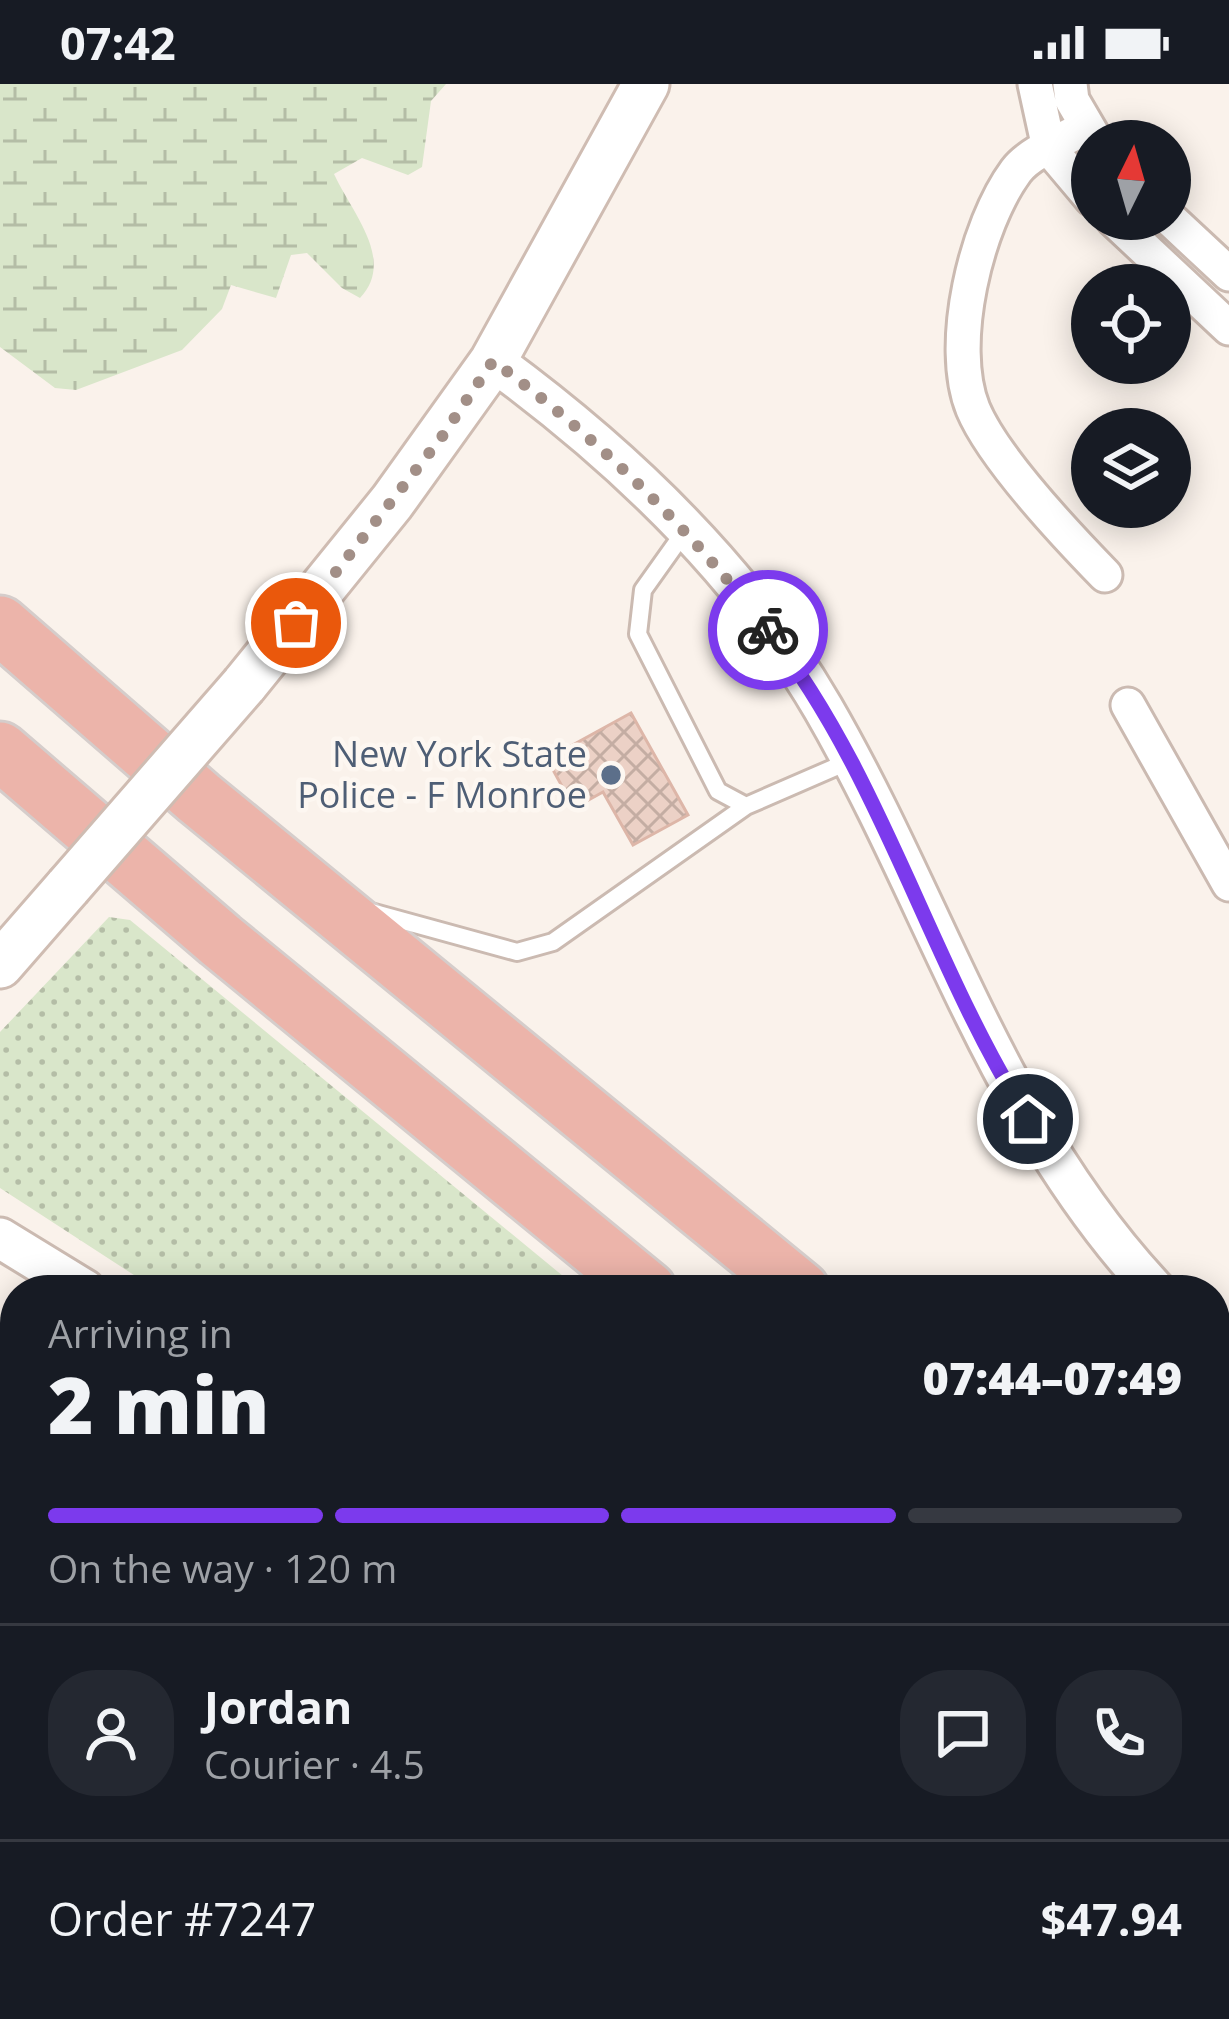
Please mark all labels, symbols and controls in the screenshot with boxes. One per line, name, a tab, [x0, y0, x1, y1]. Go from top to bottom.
text: 07:42	[60, 12, 176, 73]
north arrow	[1071, 120, 1191, 240]
map controls	[1071, 120, 1191, 528]
button: locate	[1071, 264, 1191, 384]
button: layers	[1071, 408, 1191, 528]
courier	[708, 570, 828, 690]
pin	[245, 572, 347, 674]
icon: bag	[263, 590, 329, 656]
icon: bike	[735, 597, 801, 663]
place label: New York State Police - F Monroe	[297, 729, 587, 819]
marker: New York State Police - F Monroe	[598, 762, 624, 788]
pin	[977, 1068, 1079, 1170]
icon: home	[995, 1086, 1061, 1152]
text: Arriving in	[48, 1306, 233, 1359]
text: 07:44–07:49	[923, 1347, 1182, 1408]
text: 2 min	[48, 1351, 270, 1457]
text: On the way · 120 m	[48, 1541, 397, 1594]
button: person	[48, 1670, 174, 1796]
button: chat	[900, 1670, 1026, 1796]
button: phone	[1056, 1670, 1182, 1796]
text: Jordan	[204, 1676, 352, 1737]
text: Courier · 4.5	[204, 1737, 425, 1790]
text: Order #7247	[48, 1888, 316, 1949]
text: $47.94	[1041, 1888, 1182, 1949]

